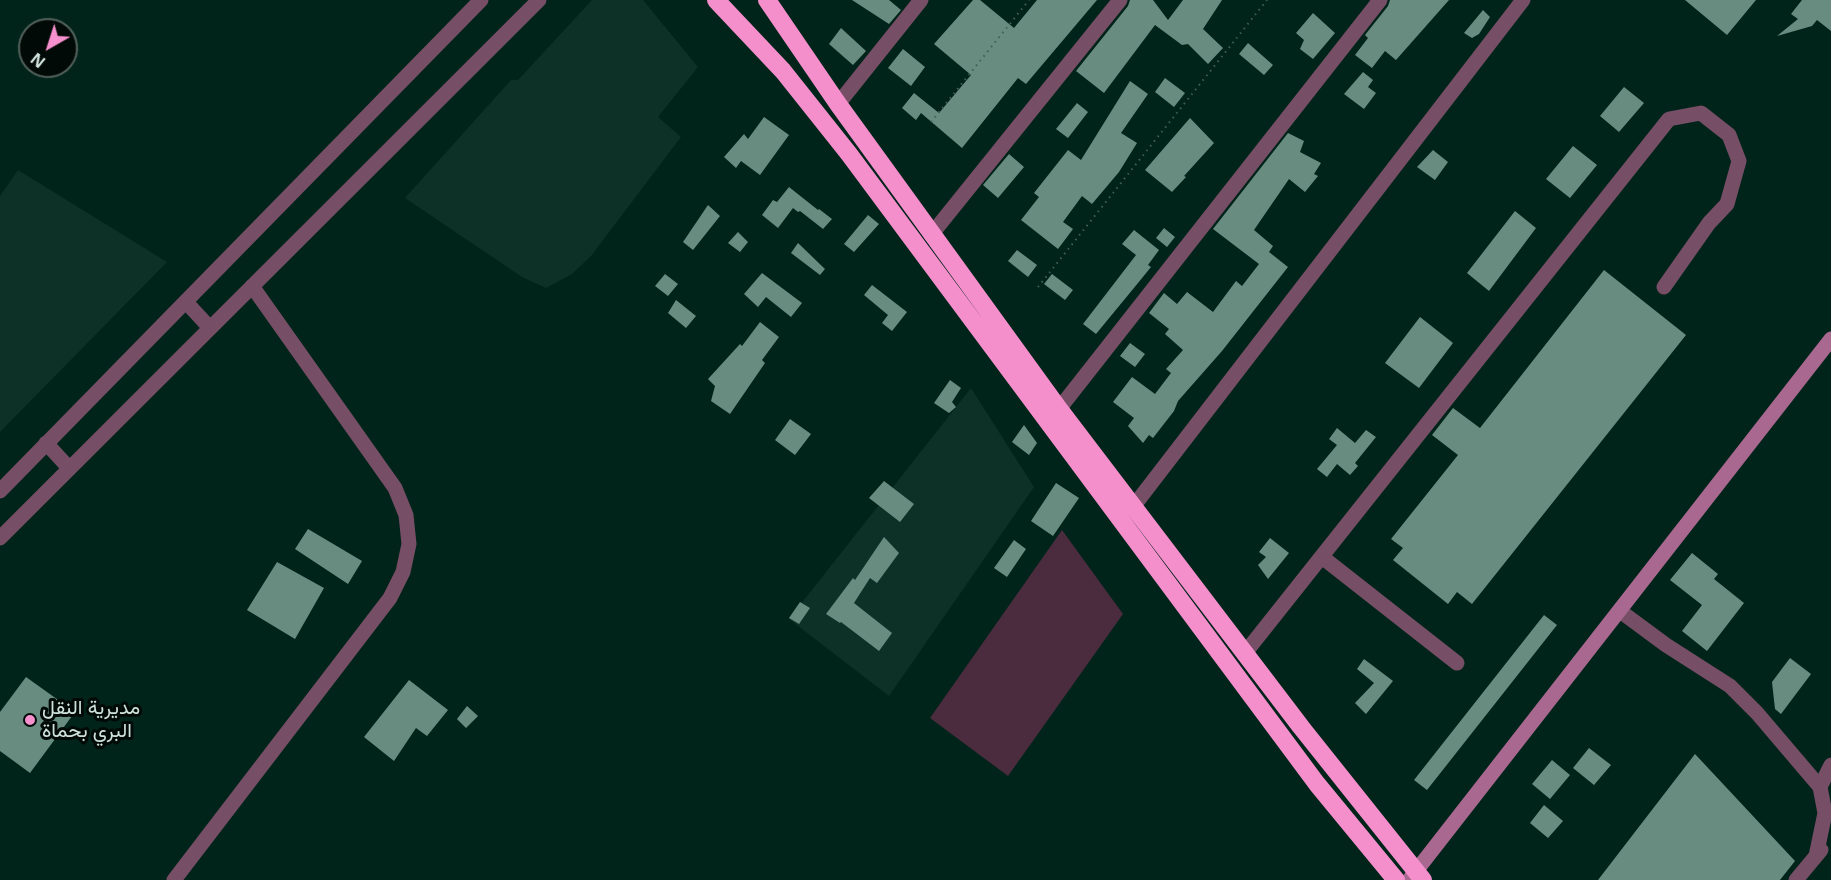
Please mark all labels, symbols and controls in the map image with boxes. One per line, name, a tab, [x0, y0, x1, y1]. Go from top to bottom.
north arrow	[18, 18, 78, 78]
text: N	[26, 48, 50, 73]
place label: مديرية النقل البري بحماة	[42, 696, 140, 743]
marker: مديرية النقل البري بحماة	[23, 713, 37, 727]

